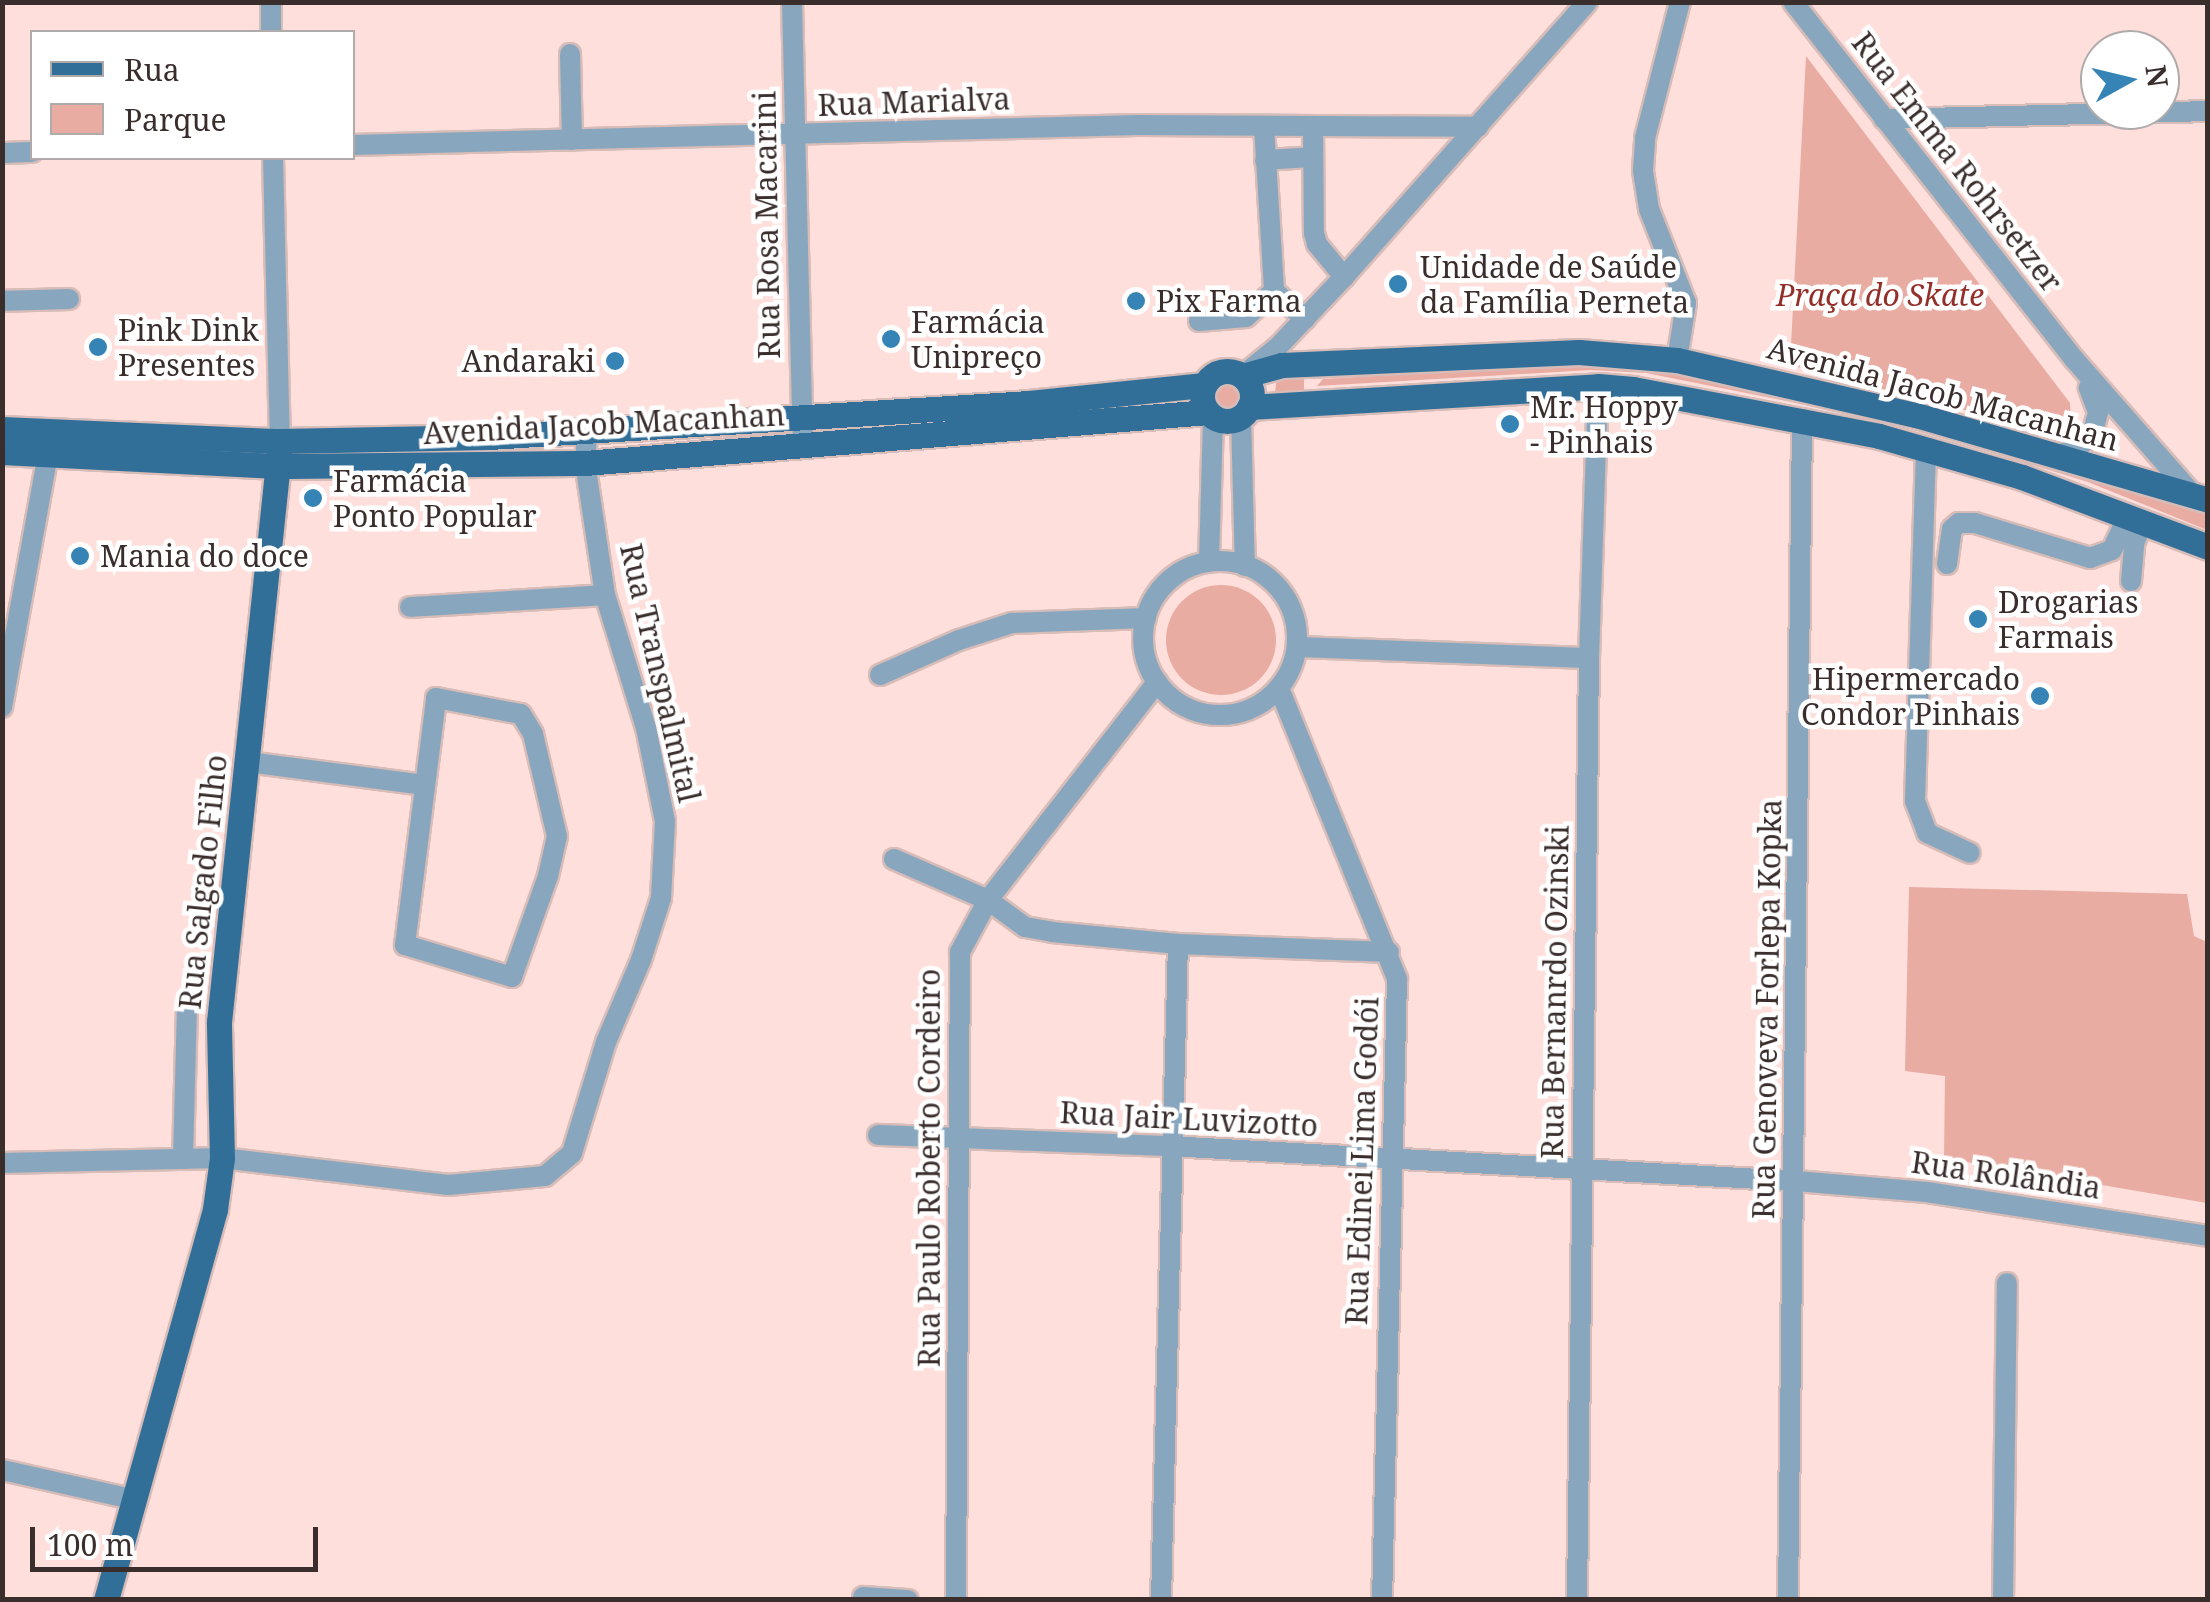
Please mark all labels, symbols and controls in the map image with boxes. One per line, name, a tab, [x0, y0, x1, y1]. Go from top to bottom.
street label: Rua Emma Rohrsetzer	[1845, 25, 2069, 299]
legend	[30, 30, 355, 160]
north arrow	[2080, 30, 2180, 130]
text: Rua	[124, 49, 180, 90]
text: N	[2137, 63, 2178, 90]
street label: Rua Marialva	[817, 81, 1011, 123]
street label: Rua Rosa Macarini	[747, 91, 787, 359]
text: Parque	[124, 99, 227, 140]
place label: Unidade de Saúde da Família Perneta	[1420, 249, 1689, 320]
marker: Unidade de Saúde da Família Perneta	[1385, 271, 1411, 297]
park label: Praça do Skate	[1776, 277, 1984, 313]
place label: Pix Farma	[1156, 283, 1302, 319]
marker: Pix Farma	[1125, 290, 1147, 312]
place label: Farmácia Unipreço	[911, 304, 1045, 374]
place label: Pink Dink Presentes	[118, 312, 259, 382]
marker: Farmácia Unipreço	[880, 328, 902, 350]
street label: Avenida Jacob Macanhan	[1763, 330, 2123, 458]
marker: Pink Dink Presentes	[87, 336, 109, 358]
place label: Andaraki	[462, 343, 595, 379]
marker: Andaraki	[604, 350, 626, 372]
place label: Mr. Hoppy - Pinhais	[1530, 389, 1678, 460]
street label: Avenida Jacob Macanhan	[422, 397, 786, 451]
marker: Mr. Hoppy - Pinhais	[1499, 413, 1521, 435]
place label: Farmácia Ponto Popular	[333, 463, 537, 534]
marker: Farmácia Ponto Popular	[302, 487, 324, 509]
place label: Mania do doce	[100, 538, 309, 574]
street label: Rua Transpalmital	[613, 540, 707, 806]
marker: Mania do doce	[69, 545, 91, 567]
place label: Drogarias Farmais	[1998, 584, 2138, 654]
marker: Drogarias Farmais	[1967, 608, 1989, 630]
place label: Hipermercado Condor Pinhais	[1801, 661, 2020, 732]
marker: Hipermercado Condor Pinhais	[2029, 685, 2051, 707]
street label: Rua Salgado Filho	[172, 753, 234, 1011]
street label: Rua Genoveva Forlepa Kopka	[1745, 799, 1789, 1219]
street label: Rua Bernanrdo Ozinski	[1534, 825, 1576, 1159]
street label: Rua Paulo Roberto Cordeiro	[911, 969, 947, 1367]
street label: Rua Edinei Lima Godói	[1338, 996, 1386, 1326]
street label: Rua Jair Luvizotto	[1059, 1094, 1319, 1144]
street label: Rua Rolândia	[1909, 1144, 2103, 1206]
scale bar	[35, 1507, 322, 1569]
text: 100 m	[47, 1524, 133, 1565]

